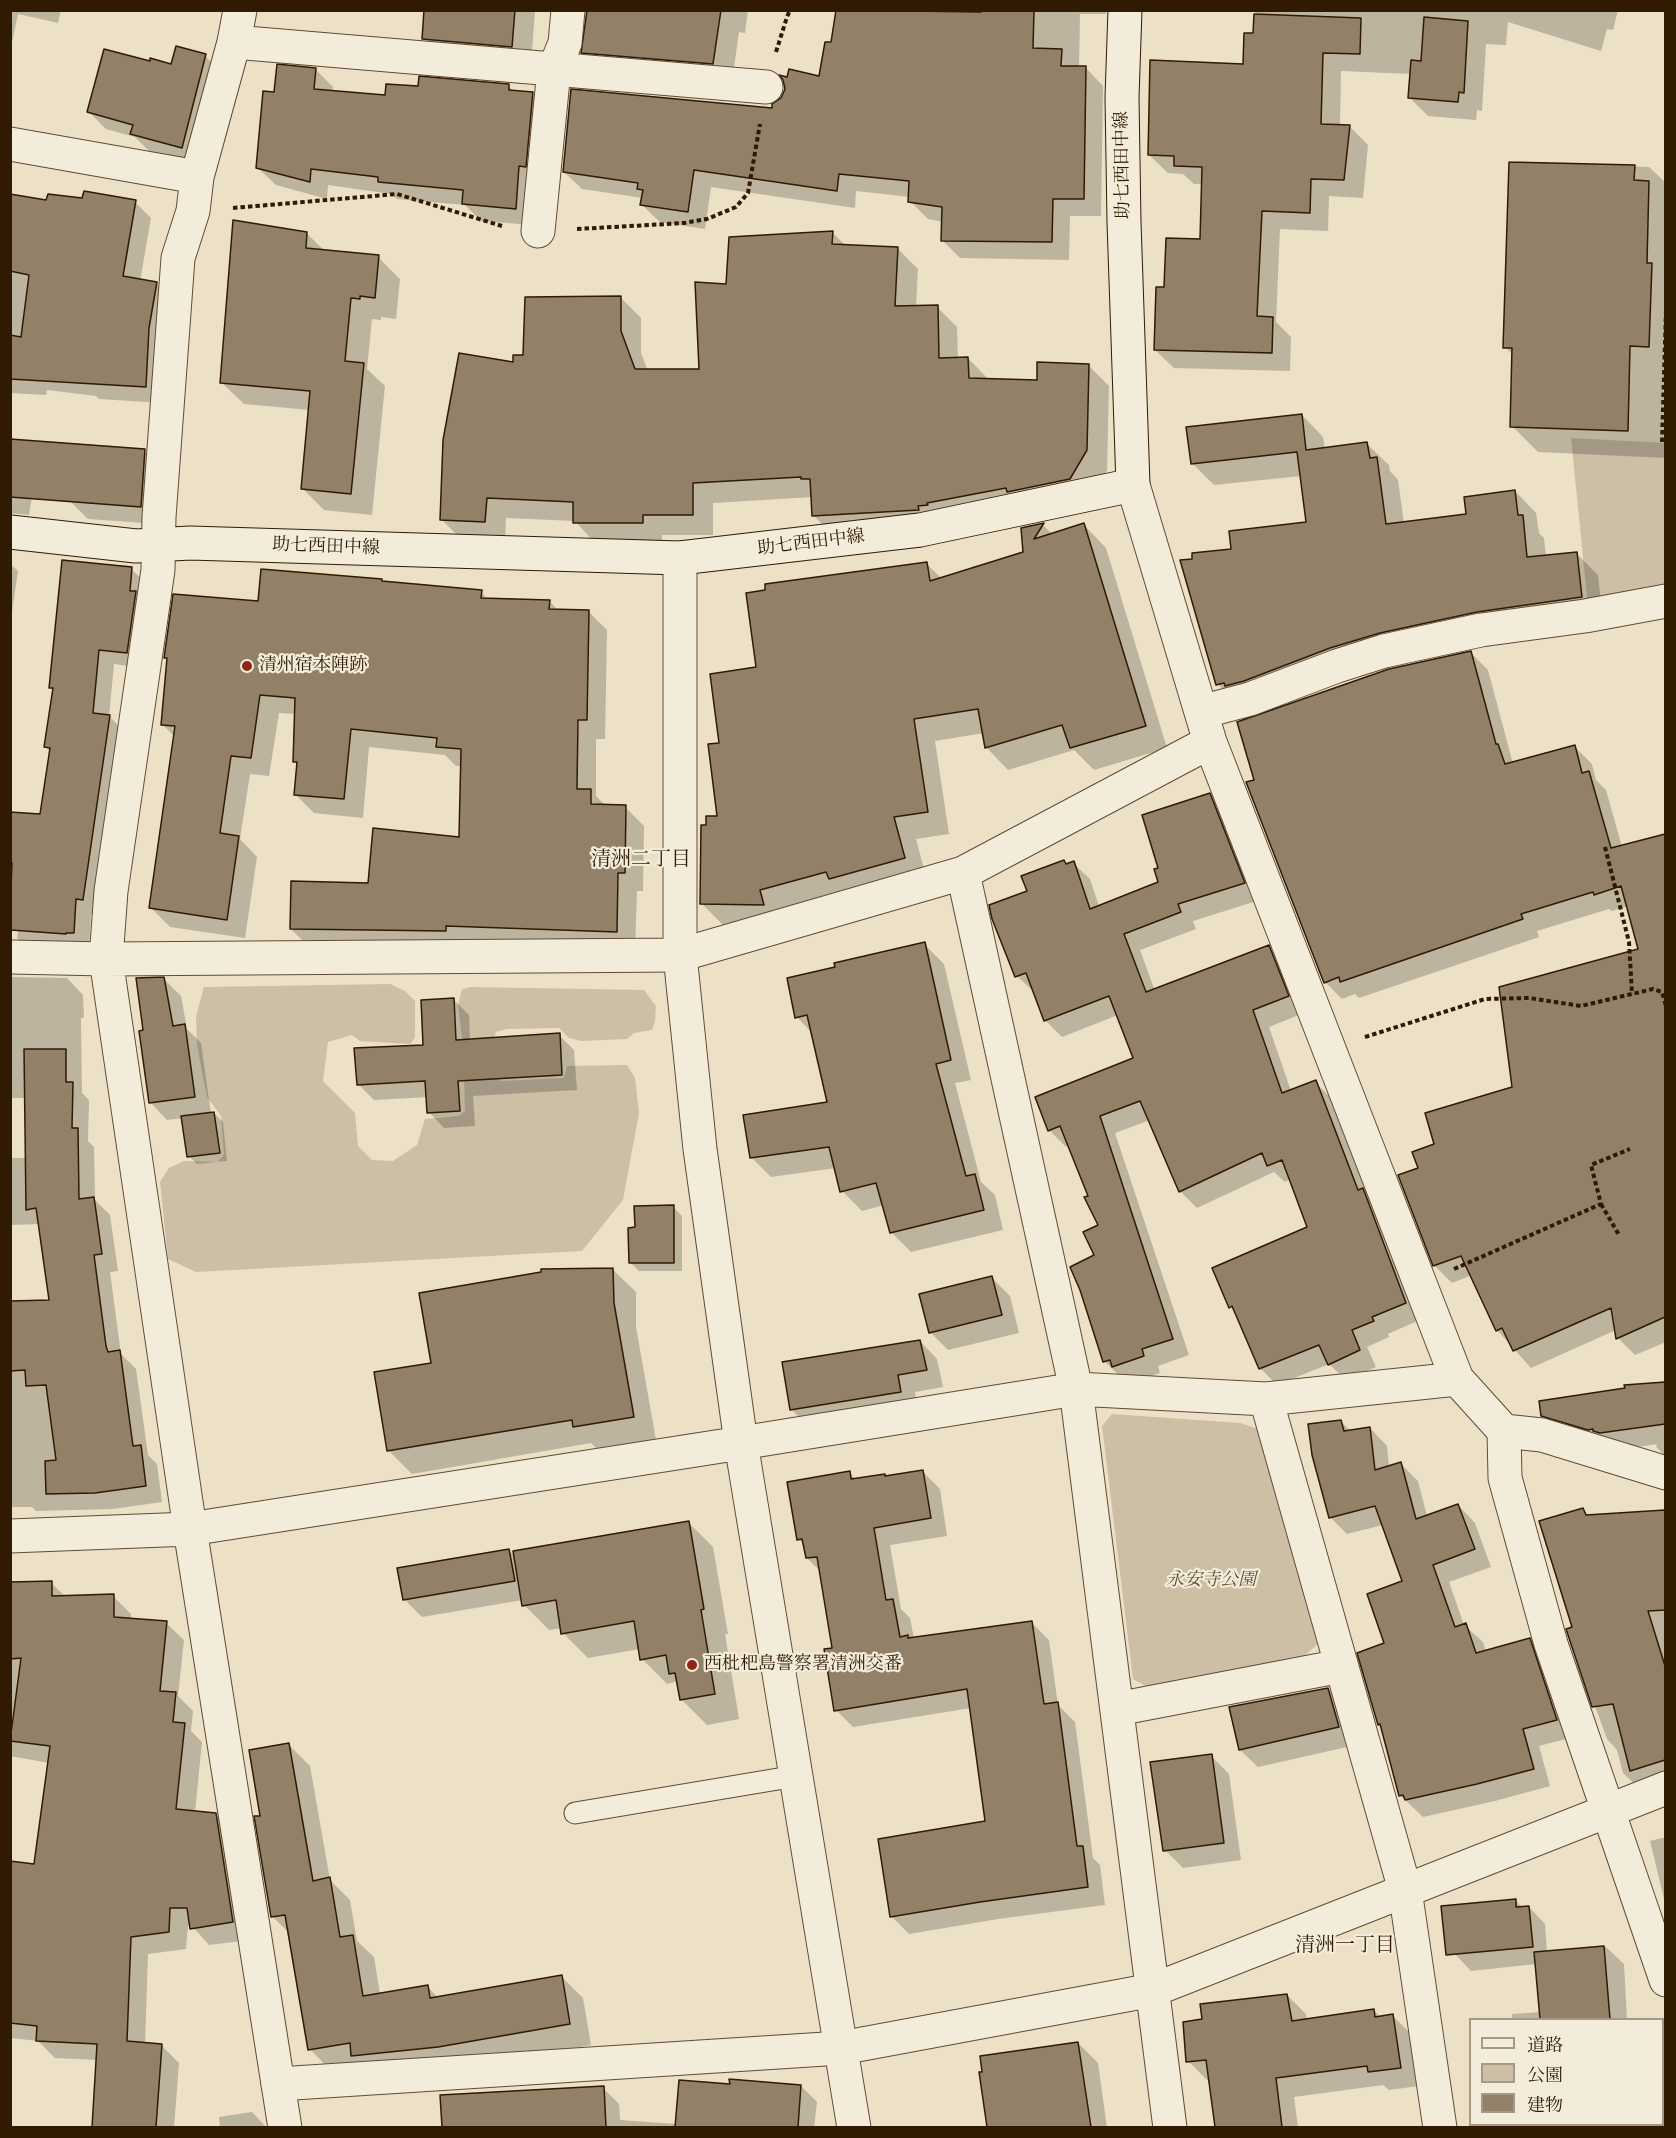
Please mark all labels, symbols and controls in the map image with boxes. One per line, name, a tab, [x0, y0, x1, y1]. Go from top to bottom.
street label: 助七西田中線	[1111, 111, 1135, 219]
street label: 助七西田中線	[756, 526, 866, 560]
street label: 助七西田中線	[272, 534, 380, 560]
place label: 清州宿本陣跡	[259, 655, 367, 677]
marker: 清州宿本陣跡	[240, 659, 254, 673]
district label: 清洲二丁目	[591, 848, 691, 872]
park label: 永安寺公園	[1166, 1570, 1256, 1592]
place label: 西枇杷島警察署清洲交番	[704, 1654, 902, 1676]
marker: 西枇杷島警察署清洲交番	[685, 1658, 699, 1672]
district label: 清洲一丁目	[1295, 1934, 1395, 1958]
legend	[1469, 2018, 1664, 2126]
text: 道路	[1527, 2033, 1563, 2057]
text: 公園	[1527, 2063, 1563, 2087]
text: 建物	[1527, 2093, 1563, 2117]

